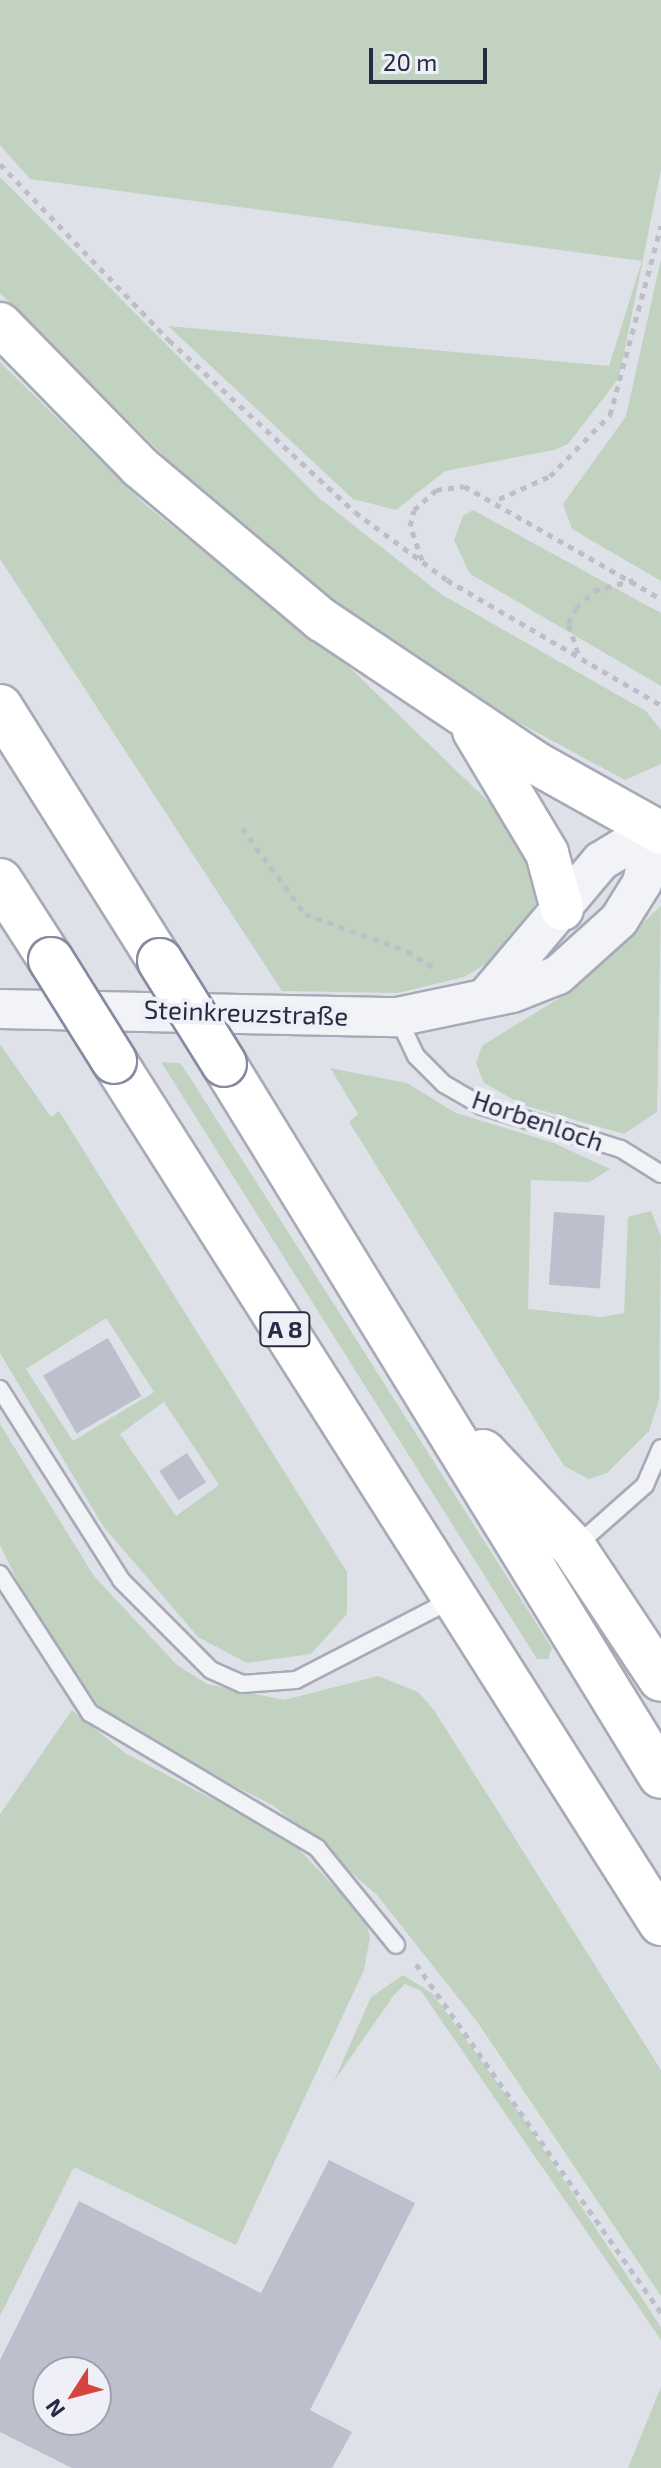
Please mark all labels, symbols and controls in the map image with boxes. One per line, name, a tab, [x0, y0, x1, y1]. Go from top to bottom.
scale bar	[373, 32, 491, 82]
text: 20 m	[383, 47, 437, 76]
street label: Steinkreuzstraße	[143, 993, 349, 1031]
street label: Horbenloch	[468, 1083, 608, 1157]
road number: A 8	[259, 1309, 311, 1349]
north arrow	[32, 2356, 112, 2436]
text: N	[39, 2395, 69, 2423]

